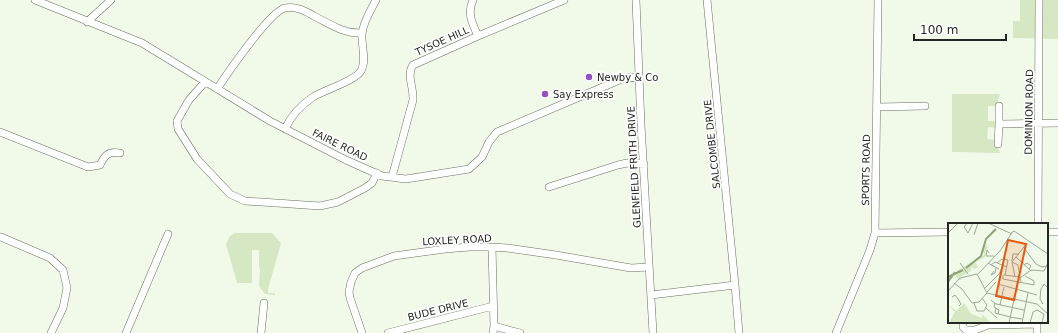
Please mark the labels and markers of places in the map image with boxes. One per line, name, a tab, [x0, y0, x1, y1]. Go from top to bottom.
marker: Newby & Co	[584, 72, 594, 82]
place label: Newby & Co	[597, 72, 658, 83]
marker: Say Express	[540, 89, 550, 99]
place label: Say Express	[553, 89, 614, 100]

